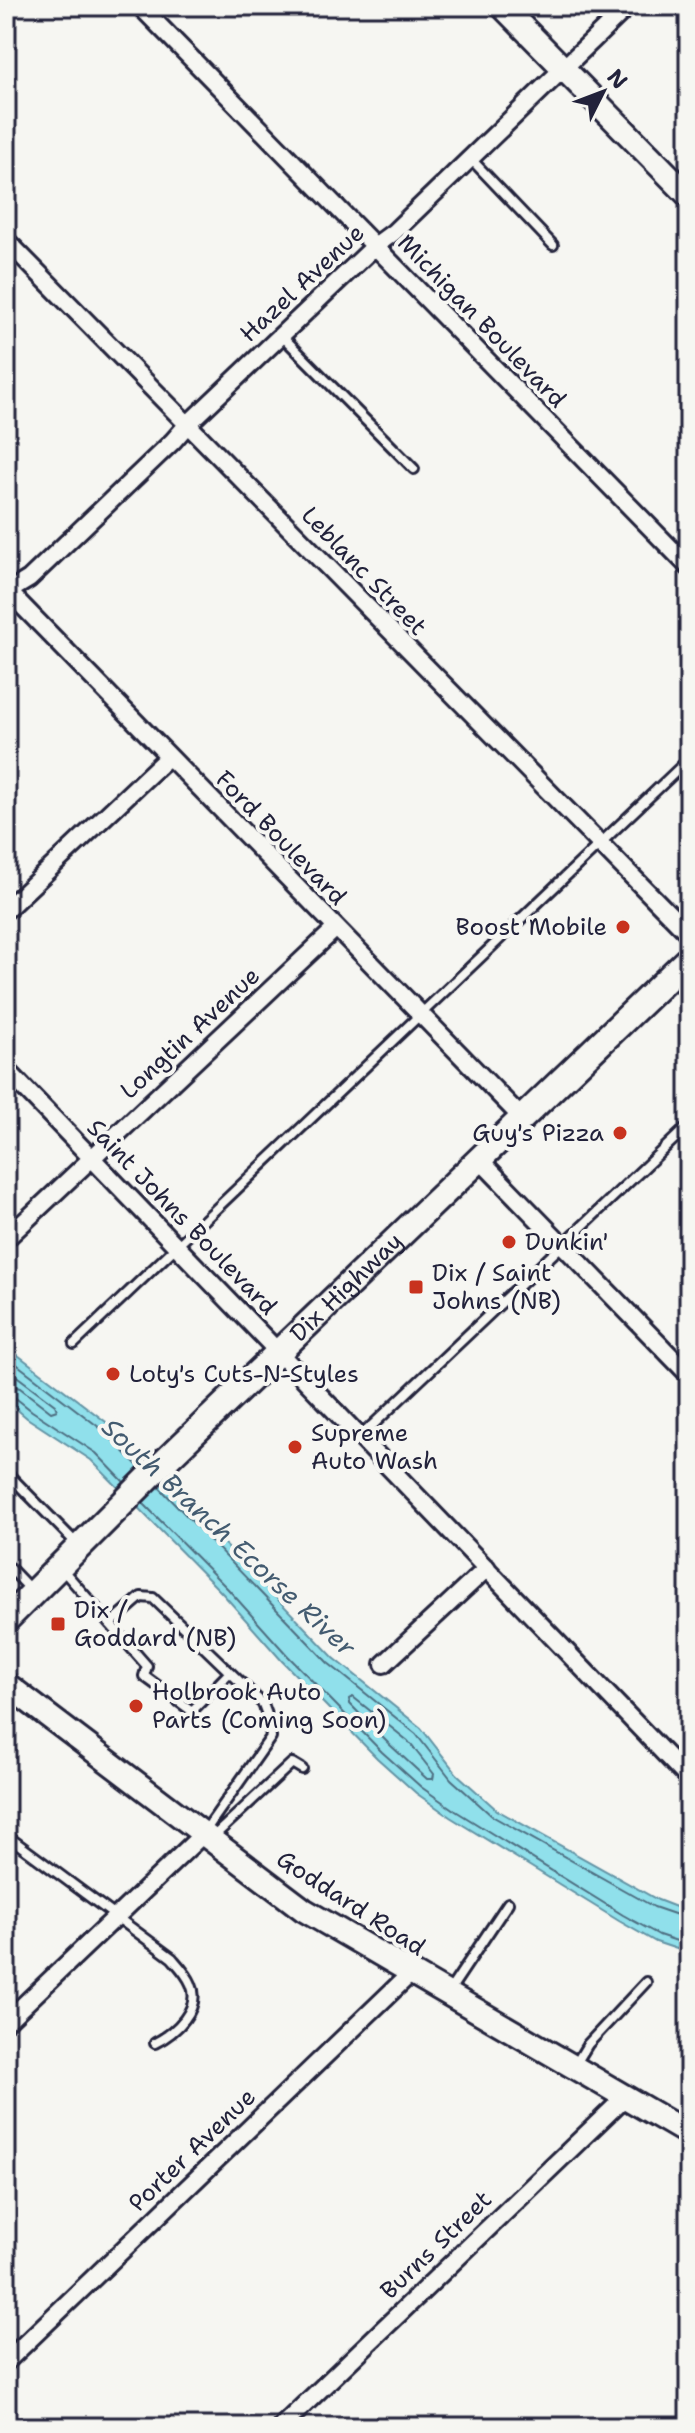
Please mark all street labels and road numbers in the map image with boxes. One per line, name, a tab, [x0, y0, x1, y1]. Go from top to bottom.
street label: Hazel Avenue	[233, 217, 371, 349]
street label: Michigan Boulevard	[391, 227, 573, 415]
street label: Leblanc Street	[294, 500, 434, 642]
street label: Ford Boulevard	[208, 764, 354, 912]
street label: Longtin Avenue	[113, 960, 267, 1106]
street label: Saint Johns Boulevard	[80, 1112, 284, 1322]
street label: Dix Highway	[283, 1225, 410, 1349]
street label: Goddard Road	[270, 1843, 432, 1963]
street label: Porter Avenue	[122, 2081, 262, 2219]
street label: Burns Street	[373, 2184, 499, 2306]

